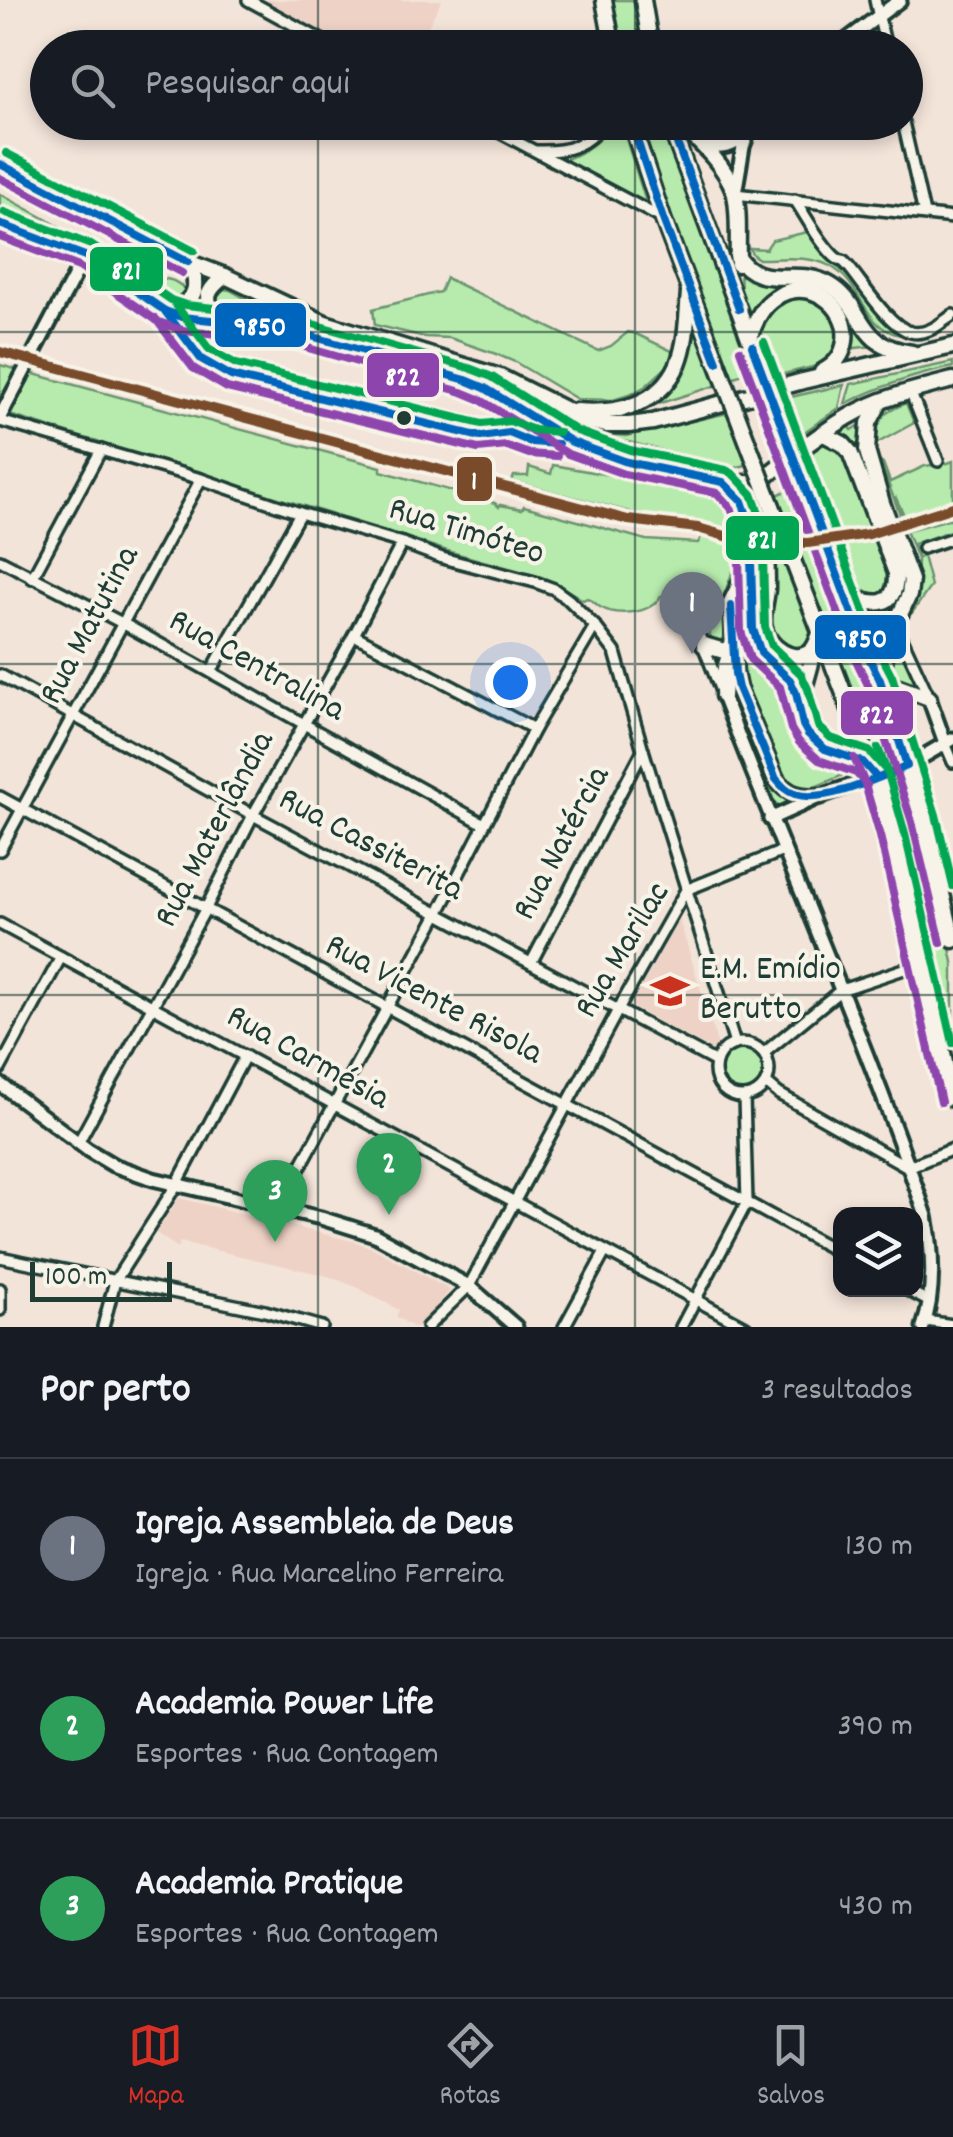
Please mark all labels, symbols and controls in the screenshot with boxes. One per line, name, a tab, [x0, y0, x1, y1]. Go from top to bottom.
search box	[30, 30, 923, 140]
icon: search	[65, 58, 120, 113]
text: Pesquisar aqui	[145, 58, 350, 113]
line badge: 821	[88, 245, 165, 293]
text: 821	[111, 254, 141, 294]
line badge: 9850	[213, 301, 308, 349]
text: 9850	[234, 310, 286, 350]
line badge: 822	[365, 351, 441, 399]
text: 822	[385, 360, 421, 400]
unlabelled marker	[394, 408, 414, 428]
line badge: 1	[455, 455, 494, 503]
text: 1	[471, 464, 477, 504]
street label: Rua Timóteo	[382, 486, 550, 580]
line badge: 821	[724, 514, 801, 562]
text: 821	[747, 523, 777, 563]
street label: Rua Matutina	[28, 537, 154, 714]
pin: 1	[660, 572, 724, 654]
street label: Rua Centralina	[159, 598, 354, 736]
line badge: 9850	[813, 613, 908, 661]
text: 9850	[835, 622, 887, 662]
your location	[485, 657, 536, 708]
line badge: 822	[839, 689, 915, 737]
text: 822	[859, 698, 895, 738]
street label: Rua Materlândia	[143, 722, 289, 937]
street label: Rua Natércia	[501, 758, 625, 930]
street label: Rua Cassiterita	[269, 776, 472, 916]
street label: Rua Marilac	[564, 873, 684, 1029]
street label: Rua Vicente Risola	[315, 923, 551, 1080]
place label: E.M. Emídio Berutto	[700, 946, 841, 1036]
school or university icon: E.M. Emídio Berutto	[649, 970, 691, 1012]
street label: Rua Carmésia	[216, 994, 398, 1125]
pin: 2	[356, 1132, 422, 1215]
pin: 3	[242, 1160, 308, 1242]
map controls	[833, 1207, 923, 1297]
button: layers	[833, 1207, 923, 1297]
scale bar	[30, 1257, 172, 1302]
text: 100 m	[45, 1259, 107, 1299]
text: Por perto	[40, 1362, 191, 1422]
text: 3 resultados	[761, 1369, 913, 1415]
text: Igreja Assembleia de Deus	[135, 1498, 514, 1553]
text: 1	[69, 1525, 76, 1571]
text: 130 m	[845, 1525, 913, 1571]
text: Igreja · Rua Marcelino Ferreira	[135, 1553, 503, 1599]
text: Academia Power Life	[135, 1678, 434, 1733]
text: 2	[66, 1705, 79, 1751]
text: 390 m	[837, 1705, 913, 1751]
text: Esportes · Rua Contagem	[135, 1733, 439, 1779]
text: Academia Pratique	[135, 1858, 403, 1913]
text: 3	[65, 1885, 80, 1931]
text: 430 m	[839, 1885, 913, 1931]
text: Esportes · Rua Contagem	[135, 1913, 439, 1959]
tab: Mapa	[128, 2018, 184, 2118]
tab: Rotas	[440, 2018, 501, 2118]
tab: Salvos	[757, 2018, 825, 2118]

